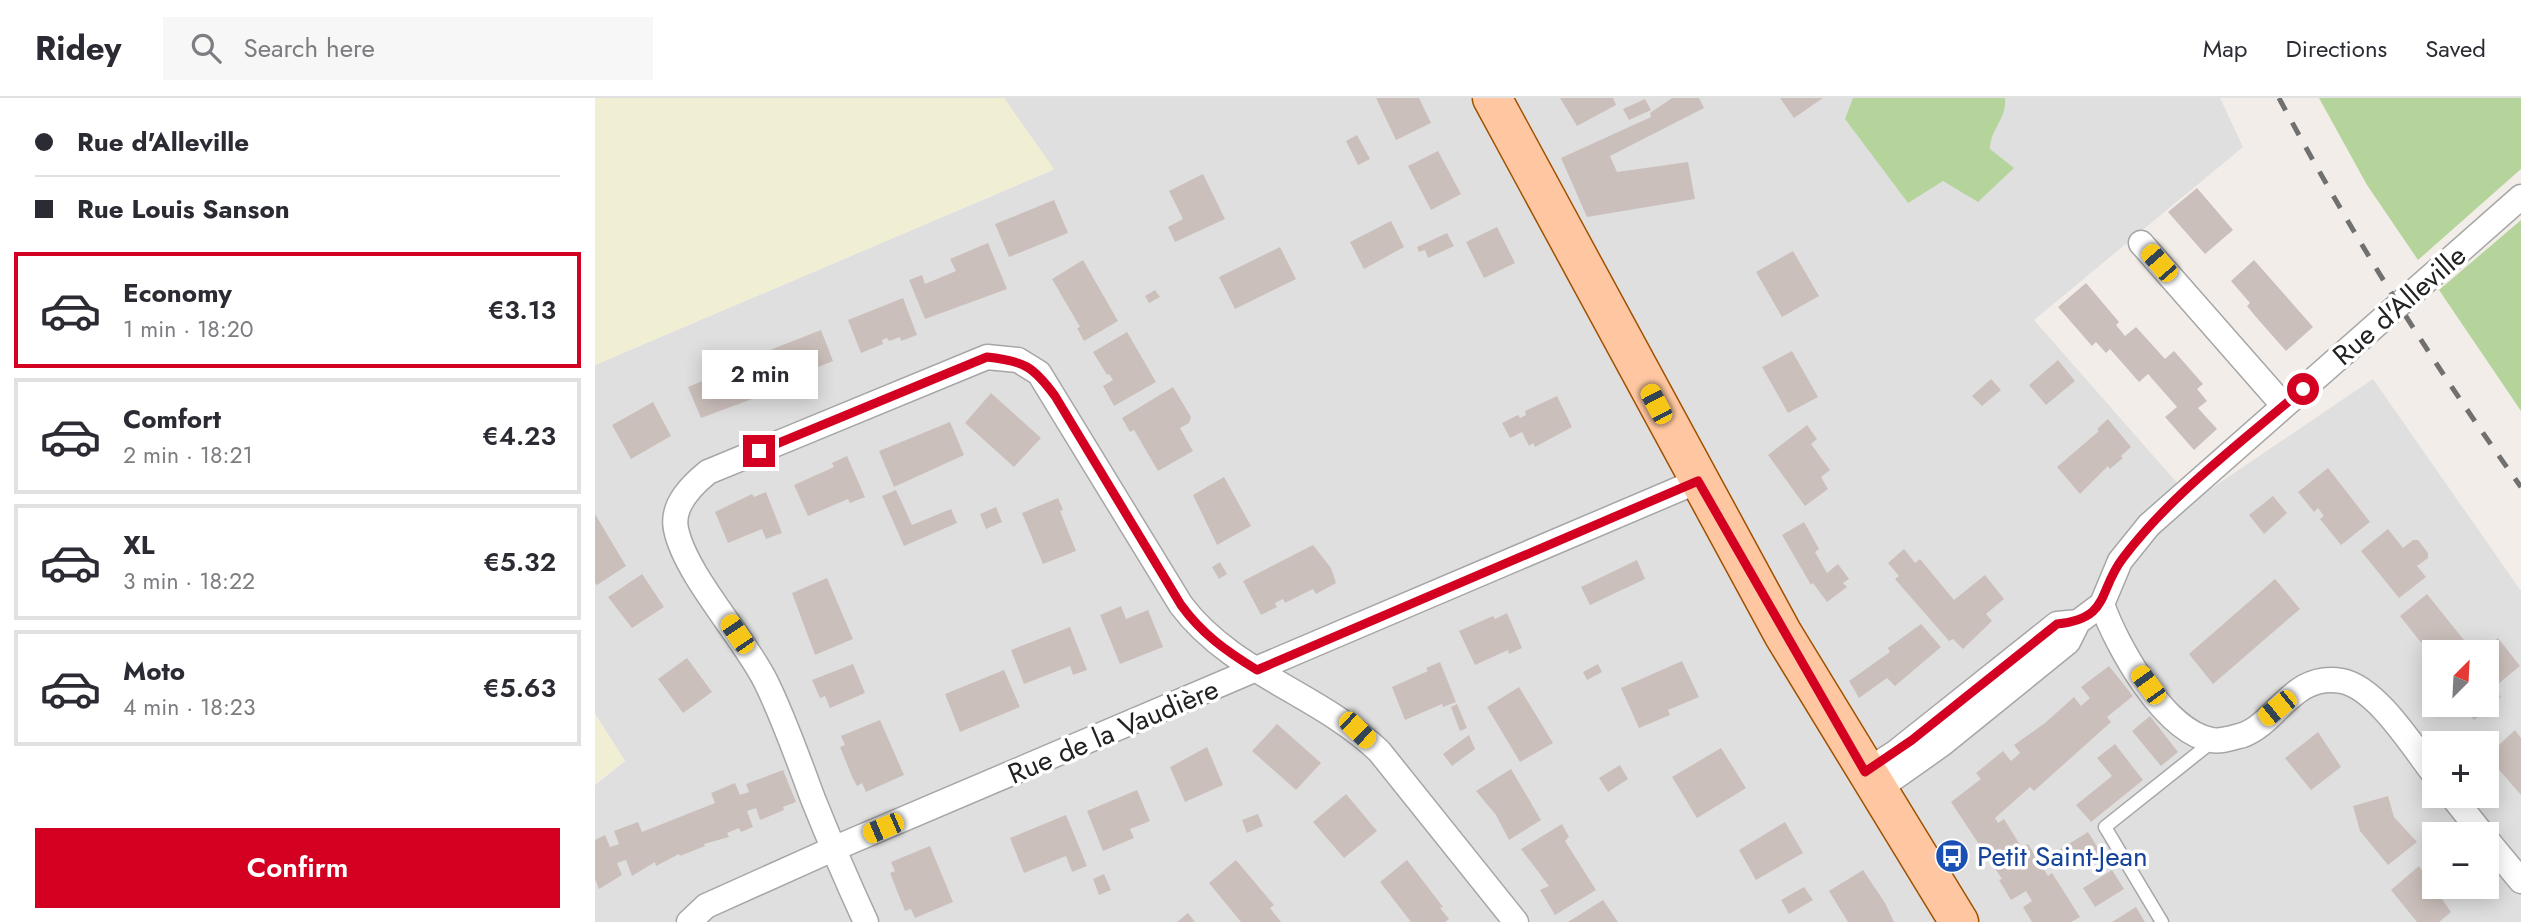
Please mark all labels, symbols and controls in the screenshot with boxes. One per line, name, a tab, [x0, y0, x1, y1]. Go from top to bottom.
search box	[163, 17, 653, 80]
text: Ridey	[35, 25, 121, 72]
icon: search	[187, 29, 225, 67]
text: Search here	[243, 29, 375, 67]
text: Map	[2203, 31, 2248, 66]
text: Directions	[2286, 31, 2387, 66]
text: Saved	[2425, 31, 2486, 66]
text: Rue d'Alleville	[77, 123, 249, 161]
text: Rue Louis Sanson	[77, 190, 290, 228]
street label: Rue d'Alleville	[2324, 236, 2475, 375]
car	[2138, 240, 2181, 286]
text: Economy	[123, 274, 232, 312]
icon: car	[39, 279, 102, 342]
text: €3.13	[488, 291, 556, 329]
text: 1 min · 18:20	[123, 312, 254, 346]
callout: 2 min	[701, 350, 817, 398]
text: 2 min	[730, 357, 790, 391]
route start	[2287, 373, 2319, 405]
car	[1637, 381, 1676, 427]
text: Comfort	[123, 400, 221, 438]
icon: car	[39, 405, 102, 468]
text: €4.23	[482, 417, 556, 455]
route end	[743, 435, 775, 467]
text: 2 min · 18:21	[123, 438, 253, 472]
text: XL	[123, 526, 155, 564]
icon: car	[39, 531, 102, 594]
text: €5.32	[483, 543, 556, 581]
text: 3 min · 18:22	[123, 564, 255, 598]
car	[717, 611, 758, 657]
north arrow	[2422, 640, 2499, 718]
map controls	[2422, 640, 2499, 899]
text: Moto	[123, 652, 185, 690]
icon: car	[39, 657, 102, 720]
car	[2128, 662, 2169, 708]
text: €5.63	[483, 669, 556, 707]
street label: Rue de la Vaudière	[1001, 669, 1225, 794]
car	[2255, 687, 2300, 729]
text: 4 min · 18:23	[123, 690, 255, 724]
car	[1335, 708, 1380, 752]
button: +	[2422, 731, 2499, 808]
car	[860, 810, 907, 846]
button: −	[2422, 822, 2499, 899]
button: Confirm	[35, 828, 560, 908]
place label: Petit Saint-Jean	[1977, 836, 2148, 877]
bus stop icon: Petit Saint-Jean	[1933, 837, 1971, 875]

